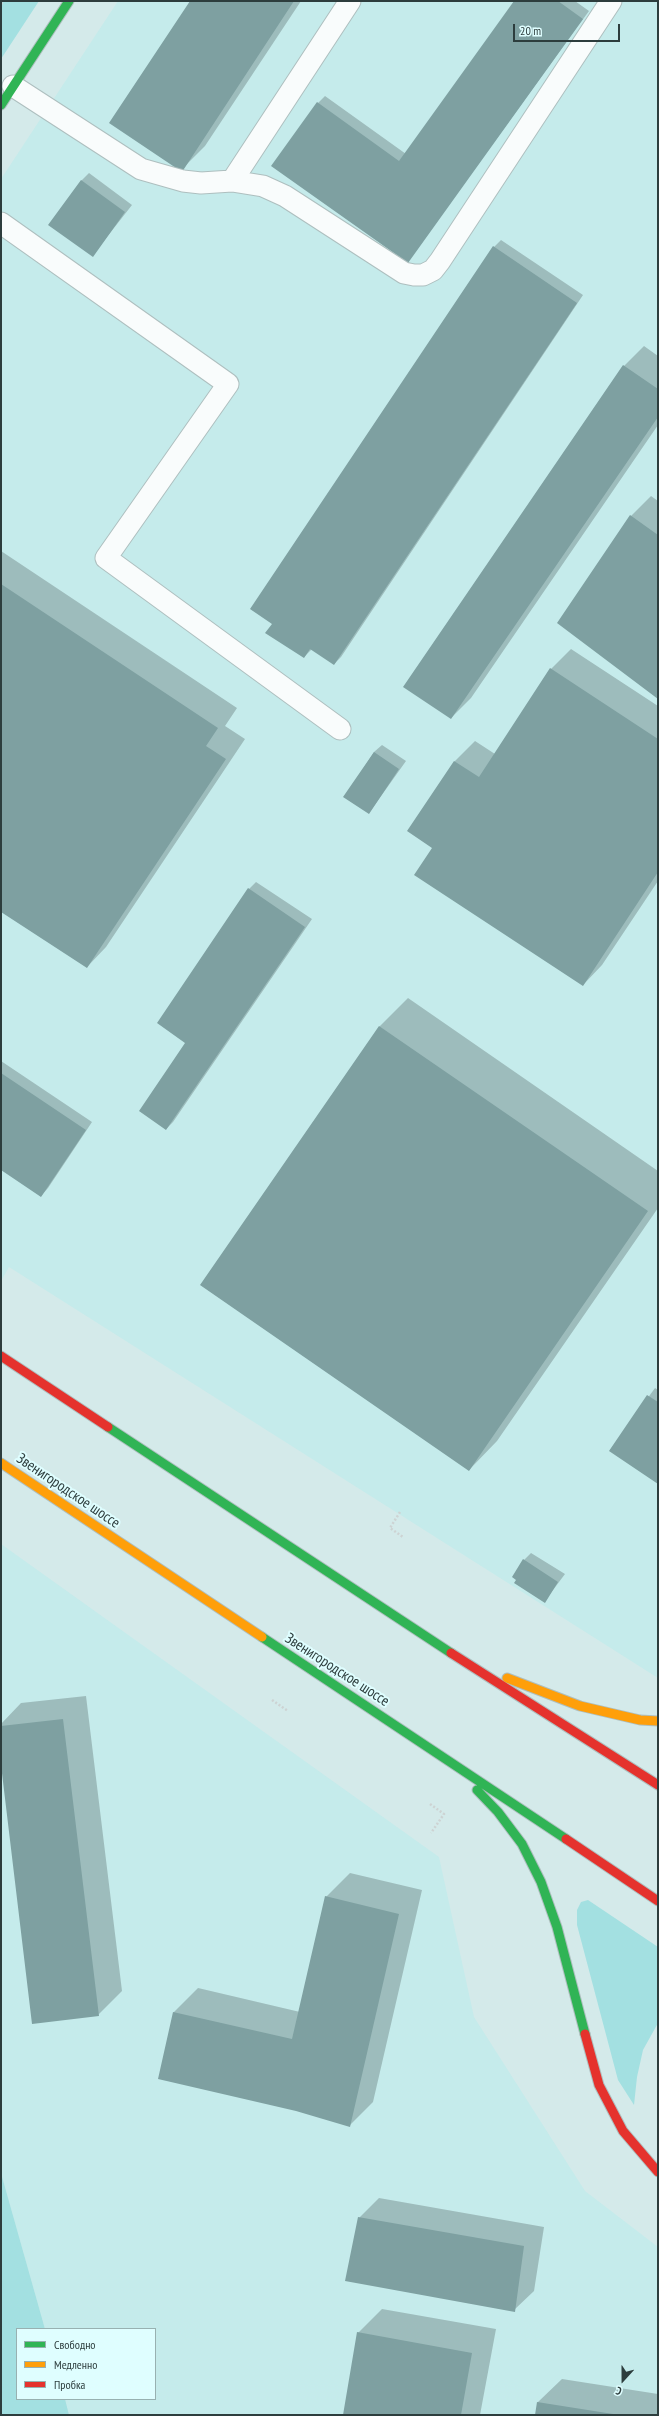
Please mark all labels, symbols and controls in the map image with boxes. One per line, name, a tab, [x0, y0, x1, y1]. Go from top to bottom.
scale bar	[515, 16, 622, 42]
text: 20 m	[520, 23, 541, 38]
street label: Звенигородское шоссе	[13, 1450, 123, 1532]
street label: Звенигородское шоссе	[281, 1630, 393, 1710]
legend	[16, 2328, 156, 2400]
text: Свободно	[54, 2337, 96, 2352]
text: Медленно	[54, 2357, 97, 2372]
north arrow	[603, 2360, 643, 2400]
text: Пробка	[54, 2377, 85, 2392]
text: С	[614, 2384, 624, 2399]

